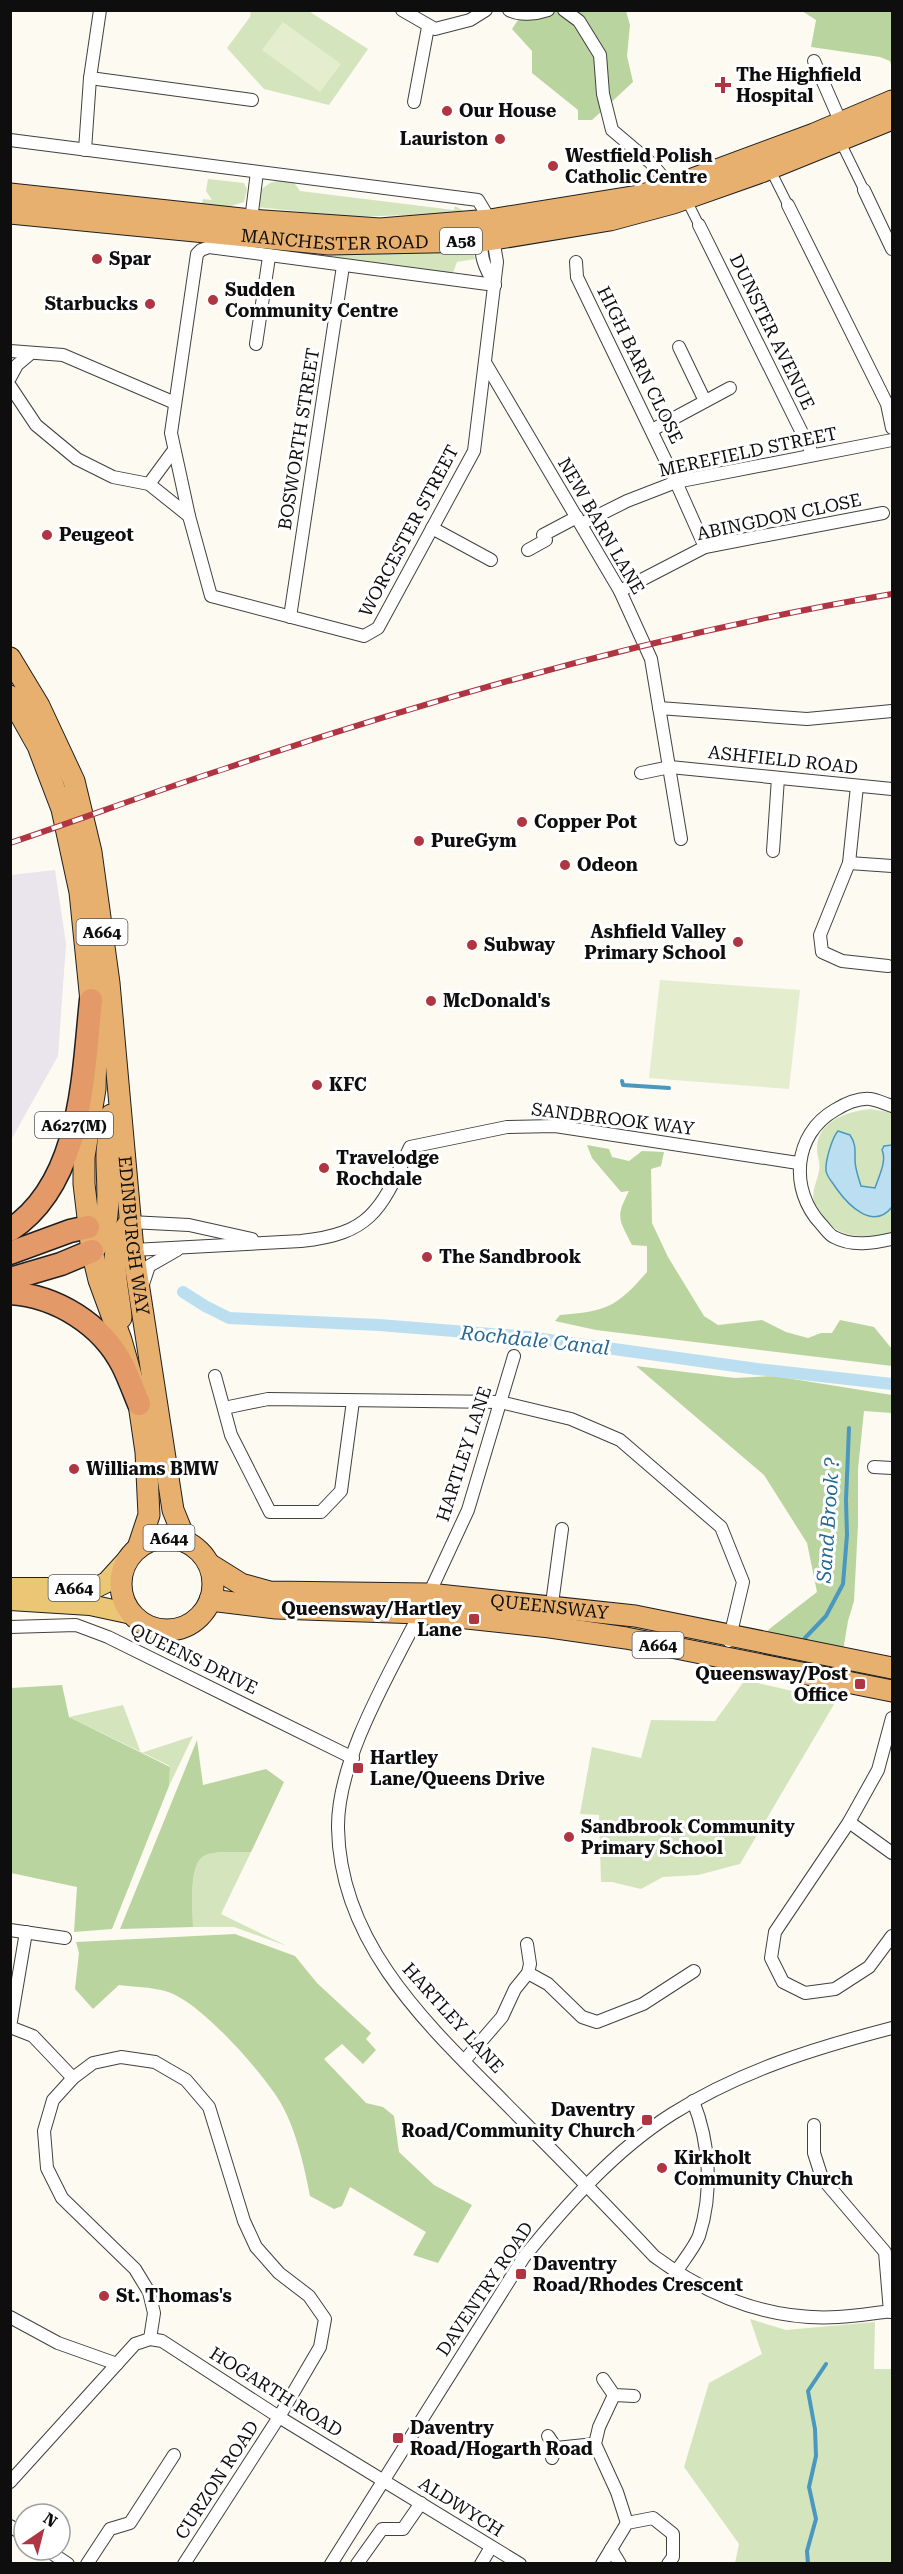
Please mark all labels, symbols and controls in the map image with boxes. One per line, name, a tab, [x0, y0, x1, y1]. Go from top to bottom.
place label: The Highfield Hospital	[736, 64, 861, 106]
marker: The Highfield Hospital	[714, 76, 732, 94]
place label: Our House	[459, 100, 557, 121]
marker: Our House	[440, 104, 454, 118]
place label: Lauriston	[400, 128, 488, 149]
marker: Lauriston	[493, 132, 507, 146]
place label: Westfield Polish Catholic Centre	[565, 145, 712, 187]
marker: Westfield Polish Catholic Centre	[546, 159, 560, 173]
street label: MANCHESTER ROAD	[240, 224, 429, 254]
road number: A58	[440, 228, 482, 254]
place label: Spar	[109, 248, 151, 269]
street label: DUNSTER AVENUE	[726, 251, 819, 413]
marker: Spar	[90, 252, 104, 266]
place label: Sudden Community Centre	[225, 279, 399, 321]
street label: HIGH BARN CLOSE	[593, 283, 688, 447]
place label: Starbucks	[45, 293, 138, 314]
marker: Sudden Community Centre	[206, 293, 220, 307]
marker: Starbucks	[143, 297, 157, 311]
street label: BOSWORTH STREET	[274, 347, 323, 531]
street label: MEREFIELD STREET	[657, 422, 839, 481]
street label: WORCESTER STREET	[354, 441, 463, 620]
street label: NEW BARN LANE	[554, 454, 649, 598]
street label: ABINGDON CLOSE	[695, 489, 863, 544]
place label: Peugeot	[59, 524, 134, 545]
marker: Peugeot	[40, 528, 54, 542]
street label: ASHFIELD ROAD	[707, 741, 859, 778]
place label: Copper Pot	[534, 811, 637, 832]
marker: Copper Pot	[515, 815, 529, 829]
place label: PureGym	[431, 830, 517, 851]
marker: PureGym	[412, 834, 426, 848]
place label: Odeon	[577, 854, 638, 875]
marker: Odeon	[558, 858, 572, 872]
road number: A664	[76, 919, 128, 945]
place label: Ashfield Valley Primary School	[584, 921, 726, 963]
place label: Subway	[484, 934, 555, 955]
marker: Ashfield Valley Primary School	[731, 935, 745, 949]
marker: Subway	[465, 938, 479, 952]
place label: McDonald's	[443, 990, 550, 1011]
marker: McDonald's	[424, 994, 438, 1008]
place label: KFC	[329, 1074, 367, 1095]
marker: KFC	[310, 1078, 324, 1092]
street label: SANDBROOK WAY	[530, 1098, 696, 1139]
road number: A627(M)	[35, 1112, 113, 1138]
place label: Travelodge Rochdale	[336, 1147, 439, 1189]
street label: EDINBURGH WAY	[115, 1155, 154, 1318]
marker: Travelodge Rochdale	[317, 1161, 331, 1175]
place label: The Sandbrook	[439, 1246, 582, 1267]
marker: The Sandbrook	[420, 1250, 434, 1264]
water label: Rochdale Canal	[458, 1320, 611, 1360]
street label: HARTLEY LANE	[432, 1384, 495, 1524]
water label: Sand Brook ?	[812, 1456, 844, 1585]
place label: Williams BMW	[86, 1458, 219, 1479]
marker: Williams BMW	[67, 1462, 81, 1476]
road number: A644	[144, 1525, 195, 1551]
road number: A664	[48, 1575, 100, 1601]
street label: QUEENSWAY	[489, 1590, 610, 1623]
place label: Queensway/Hartley Lane	[281, 1598, 462, 1640]
marker: Queensway/Hartley Lane	[467, 1612, 481, 1626]
street label: QUEENS DRIVE	[127, 1619, 261, 1699]
road number: A664	[632, 1632, 684, 1658]
place label: Queensway/Post Office	[695, 1663, 848, 1705]
marker: Queensway/Post Office	[853, 1677, 867, 1691]
place label: Hartley Lane/Queens Drive	[370, 1747, 545, 1789]
marker: Hartley Lane/Queens Drive	[351, 1761, 365, 1775]
place label: Sandbrook Community Primary School	[581, 1816, 795, 1858]
marker: Sandbrook Community Primary School	[562, 1830, 576, 1844]
street label: HARTLEY LANE	[398, 1958, 508, 2077]
place label: Daventry Road/Community Church	[401, 2099, 635, 2141]
marker: Daventry Road/Community Church	[640, 2113, 654, 2127]
place label: Kirkholt Community Church	[674, 2147, 853, 2189]
marker: Kirkholt Community Church	[655, 2161, 669, 2175]
street label: DAVENTRY ROAD	[432, 2218, 537, 2360]
place label: Daventry Road/Rhodes Crescent	[533, 2253, 743, 2295]
marker: Daventry Road/Rhodes Crescent	[514, 2267, 528, 2281]
place label: St. Thomas's	[116, 2285, 232, 2306]
marker: St. Thomas's	[97, 2289, 111, 2303]
street label: HOGARTH ROAD	[206, 2342, 347, 2441]
street label: CURZON ROAD	[170, 2416, 263, 2543]
place label: Daventry Road/Hogarth Road	[410, 2417, 593, 2459]
marker: Daventry Road/Hogarth Road	[391, 2431, 405, 2445]
street label: ALDWYCH	[415, 2472, 507, 2541]
north arrow	[12, 2502, 72, 2562]
text: N	[40, 2509, 61, 2531]

